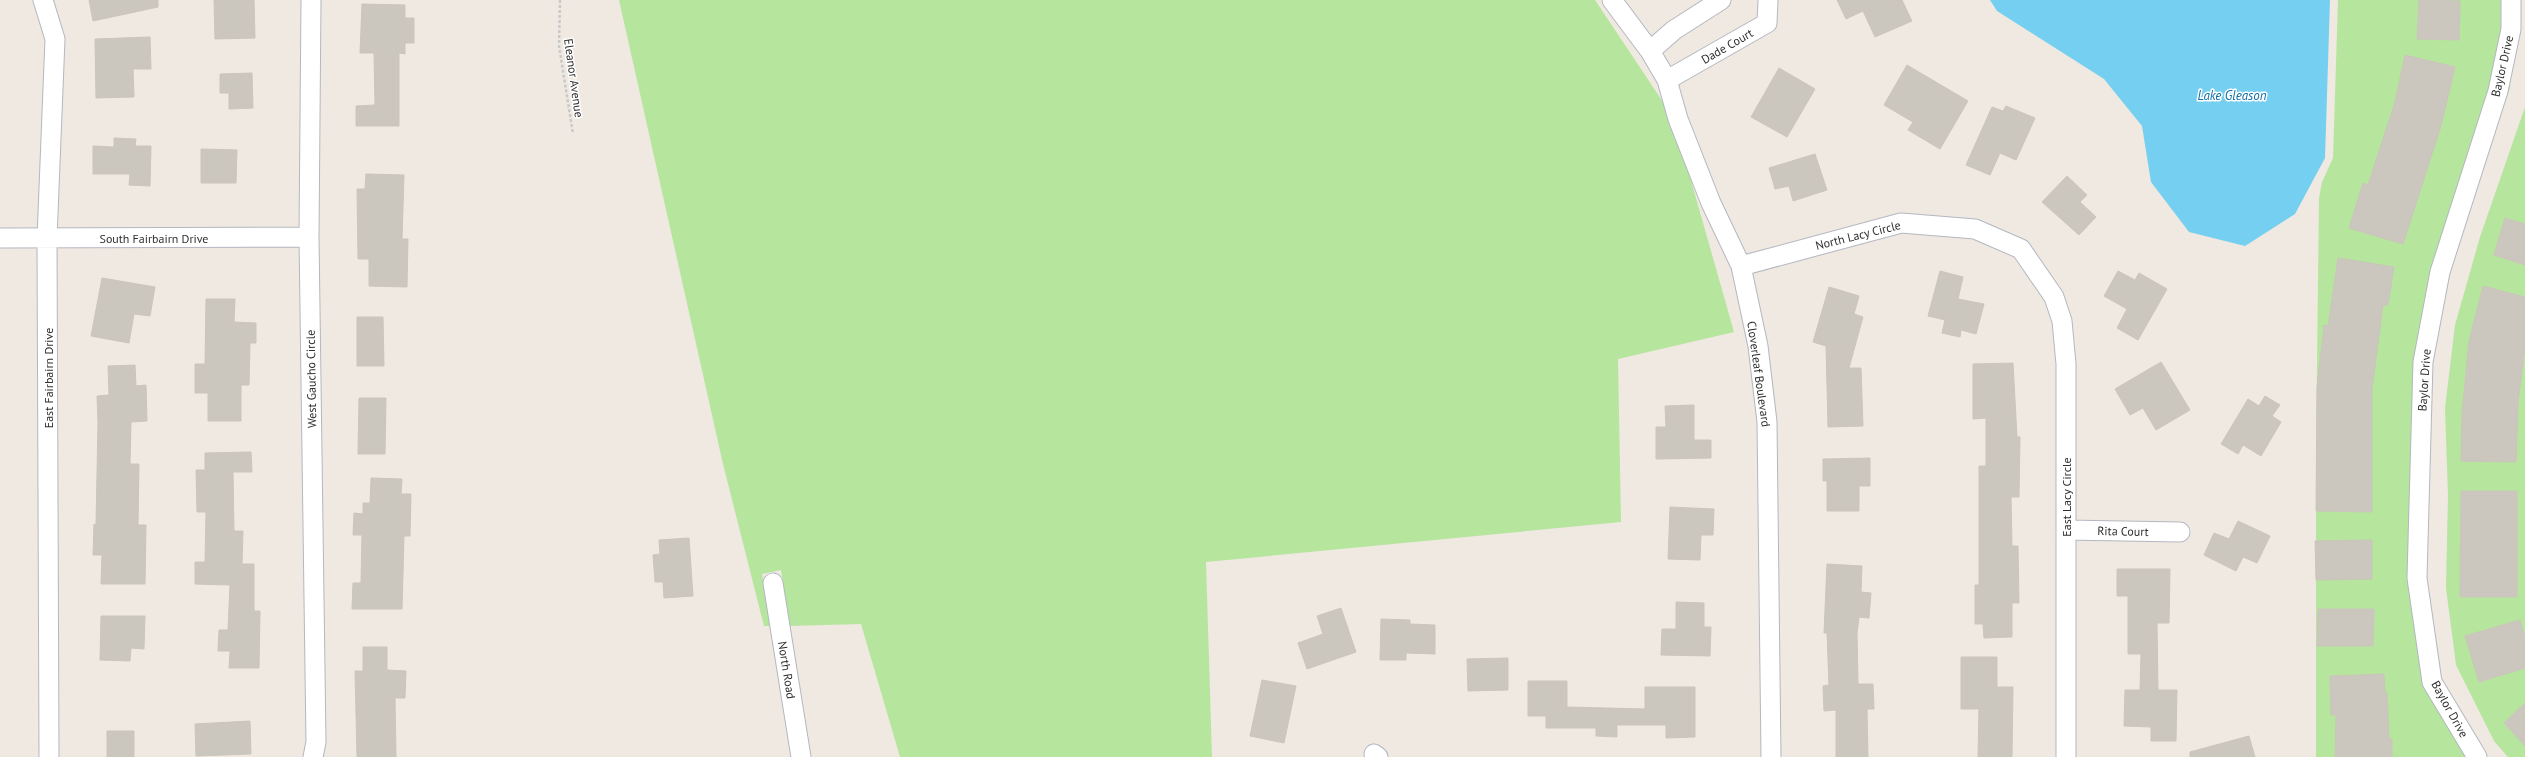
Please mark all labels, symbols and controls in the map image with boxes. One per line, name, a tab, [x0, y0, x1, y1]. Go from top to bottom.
street label: Dade Court	[1698, 25, 1756, 67]
street label: Baylor Drive	[2488, 34, 2516, 98]
street label: Eleanor Avenue	[561, 38, 587, 118]
water label: Lake Gleason	[2197, 87, 2267, 104]
street label: North Lacy Circle	[1814, 217, 1902, 253]
street label: South Fairbairn Drive	[100, 231, 208, 246]
street label: Cloverleaf Boulevard	[1744, 320, 1774, 428]
street label: East Fairbairn Drive	[41, 328, 56, 428]
street label: West Gaucho Circle	[303, 330, 319, 428]
street label: Baylor Drive	[2414, 348, 2434, 412]
street label: East Lacy Circle	[2059, 457, 2074, 537]
street label: Rita Court	[2097, 523, 2149, 539]
street label: North Road	[775, 640, 799, 700]
street label: Baylor Drive	[2428, 678, 2472, 740]

